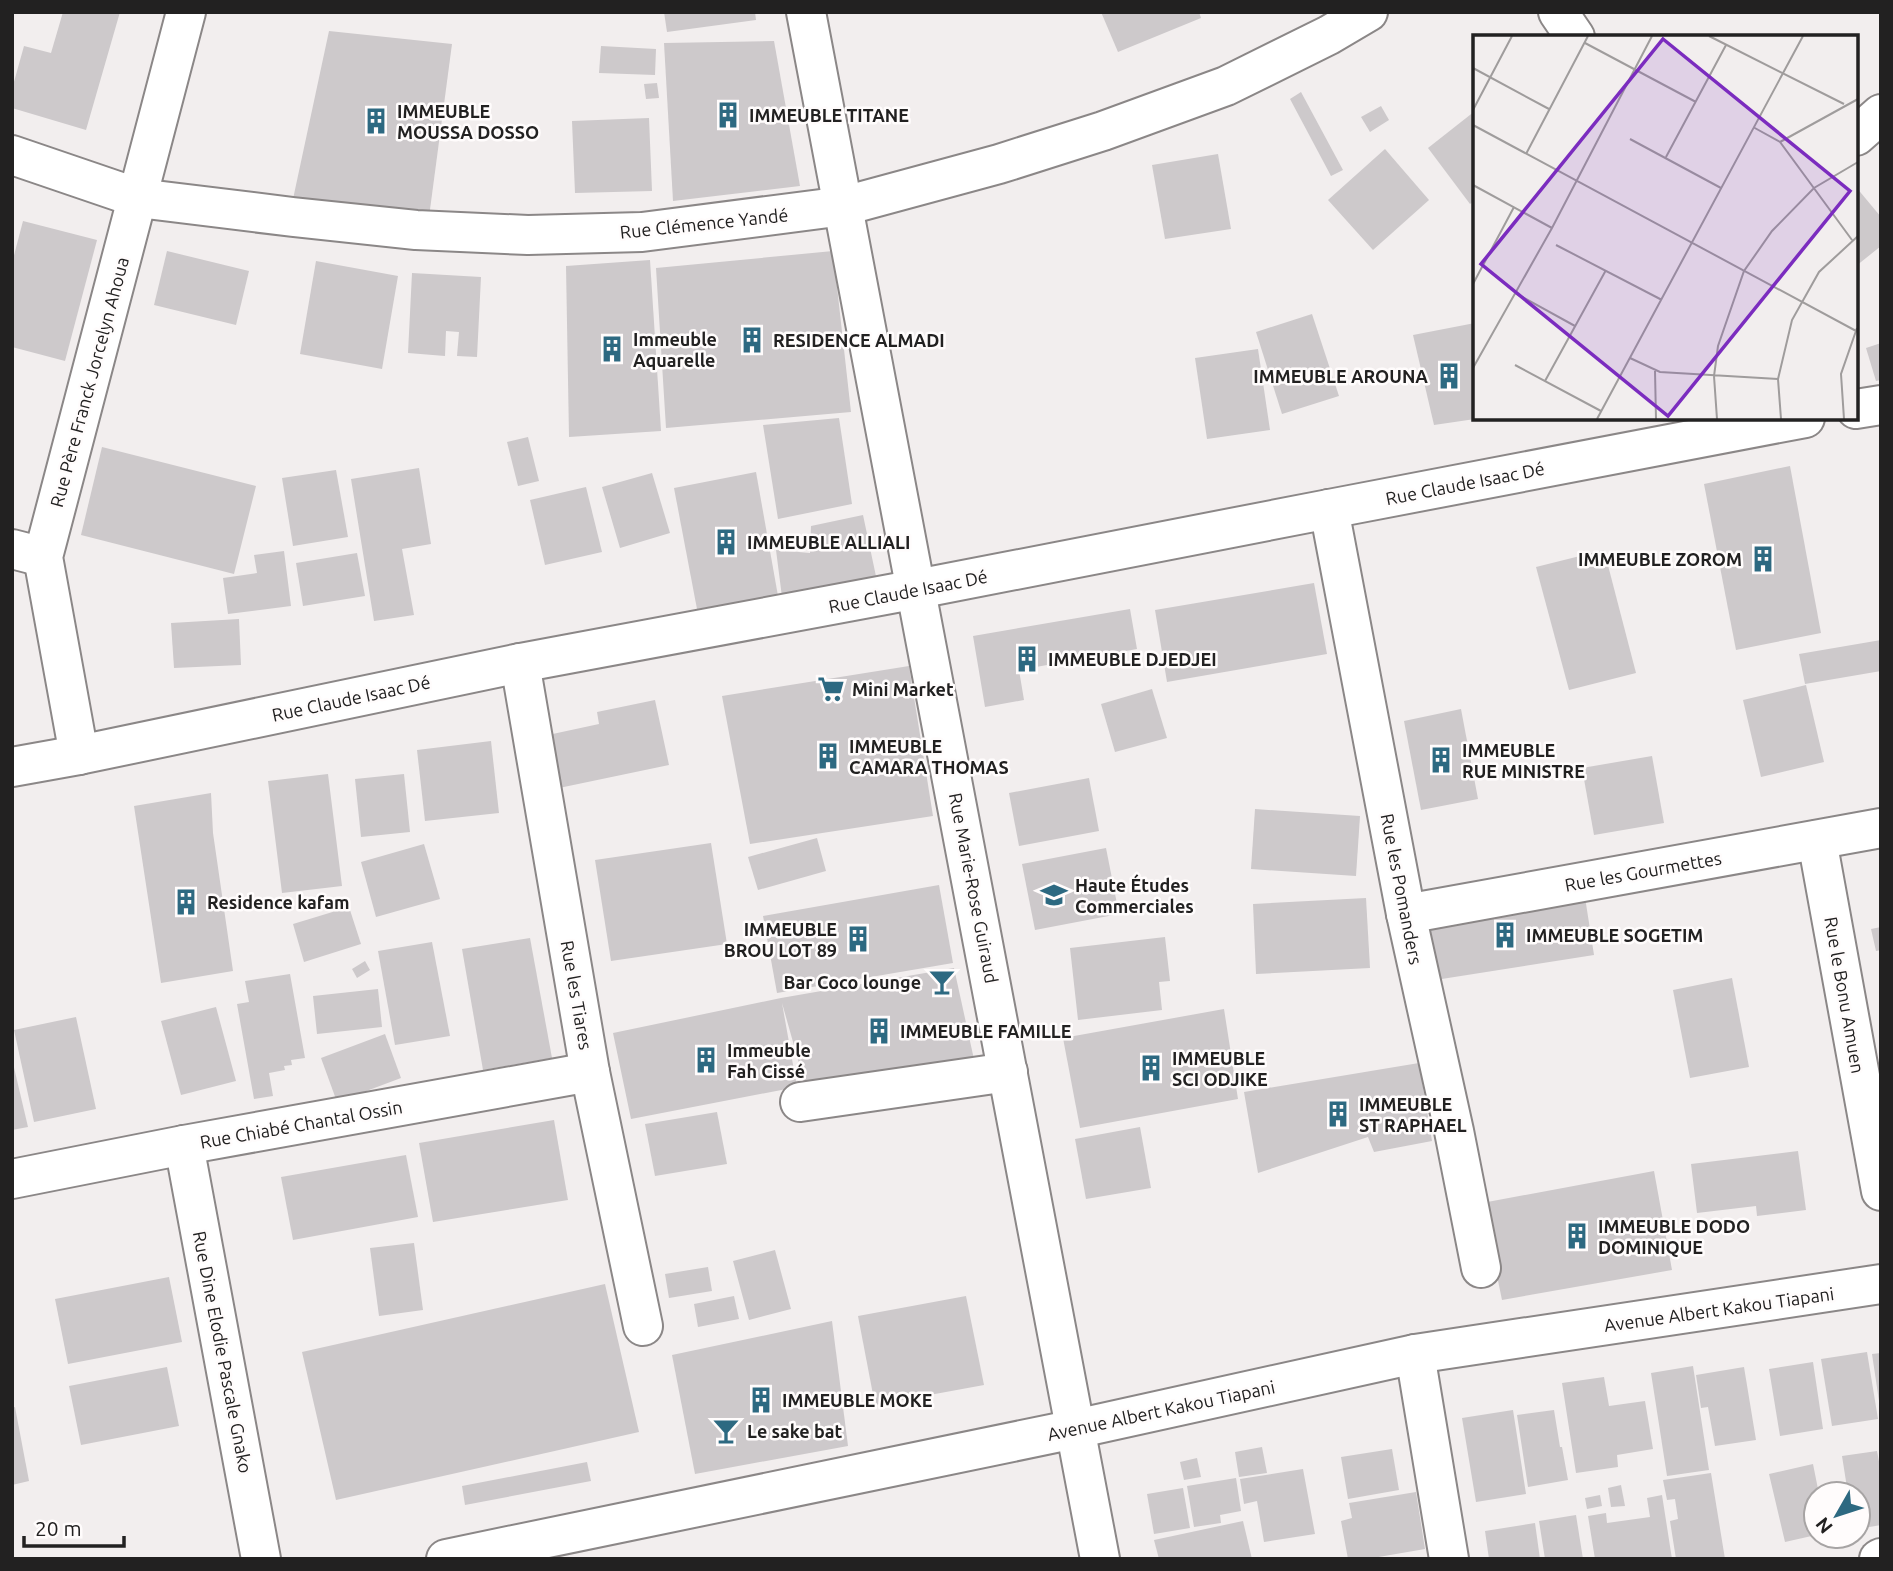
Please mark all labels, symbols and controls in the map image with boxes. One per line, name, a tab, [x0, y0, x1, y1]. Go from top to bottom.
inset map	[1473, 35, 1858, 420]
building icon: IMMEUBLE TITANE	[713, 100, 743, 130]
place label: IMMEUBLE MOUSSA DOSSO	[397, 101, 539, 142]
place label: IMMEUBLE TITANE	[749, 105, 909, 125]
building icon: IMMEUBLE MOUSSA DOSSO	[361, 106, 391, 136]
street label: Rue Clémence Yandé	[619, 204, 789, 242]
street label: Rue Père Franck Jorcelyn Ahoua	[46, 255, 132, 509]
building icon: RESIDENCE ALMADI	[737, 325, 767, 355]
place label: Immeuble Aquarelle	[633, 329, 717, 370]
place label: RESIDENCE ALMADI	[773, 330, 945, 350]
building icon: Immeuble Aquarelle	[597, 334, 627, 364]
building icon: IMMEUBLE AROUNA	[1434, 361, 1464, 391]
place label: IMMEUBLE AROUNA	[1253, 366, 1428, 386]
street label: Rue Claude Isaac Dé	[1384, 458, 1546, 508]
building icon: IMMEUBLE ALLIALI	[711, 527, 741, 557]
place label: IMMEUBLE ALLIALI	[747, 532, 910, 552]
building icon: IMMEUBLE ZOROM	[1748, 544, 1778, 574]
place label: IMMEUBLE ZOROM	[1578, 549, 1742, 569]
street label: Rue Claude Isaac Dé	[827, 566, 989, 616]
building icon: IMMEUBLE DJEDJEI	[1012, 644, 1042, 674]
place label: IMMEUBLE DJEDJEI	[1048, 649, 1217, 669]
street label: Rue Claude Isaac Dé	[270, 671, 432, 725]
supermarket icon: Mini Market	[816, 674, 846, 704]
place label: Mini Market	[852, 679, 954, 699]
place label: IMMEUBLE CAMARA THOMAS	[849, 736, 1009, 777]
place label: IMMEUBLE RUE MINISTRE	[1462, 740, 1585, 781]
building icon: IMMEUBLE CAMARA THOMAS	[813, 741, 843, 771]
building icon: IMMEUBLE RUE MINISTRE	[1426, 745, 1456, 775]
street label: Rue Marie-Rose Guiraud	[946, 791, 1002, 985]
street label: Rue les Pomanders	[1378, 812, 1426, 966]
street label: Rue les Gourmettes	[1563, 847, 1723, 895]
place label: Haute Études Commerciales	[1075, 874, 1194, 916]
school or university icon: Haute Études Commerciales	[1039, 880, 1069, 910]
building icon: Residence kafam	[171, 887, 201, 917]
place label: Residence kafam	[207, 892, 349, 912]
street label: Rue le Bonu Amuen	[1821, 915, 1869, 1075]
place label: IMMEUBLE BROU LOT 89	[724, 919, 837, 960]
building icon: IMMEUBLE SOGETIM	[1490, 920, 1520, 950]
building icon: IMMEUBLE BROU LOT 89	[843, 924, 873, 954]
place label: IMMEUBLE SOGETIM	[1526, 925, 1703, 945]
street label: Rue les Tiares	[558, 939, 596, 1051]
bar icon: Bar Coco lounge	[927, 967, 957, 997]
place label: Bar Coco lounge	[784, 972, 921, 992]
building icon: IMMEUBLE FAMILLE	[864, 1016, 894, 1046]
place label: IMMEUBLE FAMILLE	[900, 1021, 1072, 1041]
place label: Immeuble Fah Cissé	[727, 1040, 811, 1081]
building icon: Immeuble Fah Cissé	[691, 1045, 721, 1075]
place label: IMMEUBLE SCI ODJIKE	[1172, 1048, 1268, 1089]
building icon: IMMEUBLE SCI ODJIKE	[1136, 1053, 1166, 1083]
place label: IMMEUBLE ST RAPHAEL	[1359, 1094, 1467, 1135]
street label: Rue Chiabé Chantal Ossin	[198, 1096, 404, 1152]
building icon: IMMEUBLE ST RAPHAEL	[1323, 1099, 1353, 1129]
place label: IMMEUBLE DODO DOMINIQUE	[1598, 1216, 1750, 1257]
building icon: IMMEUBLE DODO DOMINIQUE	[1562, 1221, 1592, 1251]
street label: Rue Dine Elodie Pascale Gnako	[190, 1229, 256, 1475]
street label: Avenue Albert Kakou Tiapani	[1603, 1283, 1835, 1335]
street label: Avenue Albert Kakou Tiapani	[1045, 1376, 1277, 1444]
building icon: IMMEUBLE MOKE	[746, 1385, 776, 1415]
place label: IMMEUBLE MOKE	[782, 1390, 933, 1410]
bar icon: Le sake bat	[711, 1416, 741, 1446]
place label: Le sake bat	[747, 1421, 843, 1441]
north arrow	[1802, 1480, 1872, 1550]
scale bar	[24, 1504, 124, 1548]
text: N	[1811, 1513, 1837, 1538]
text: 20 m	[35, 1516, 82, 1540]

